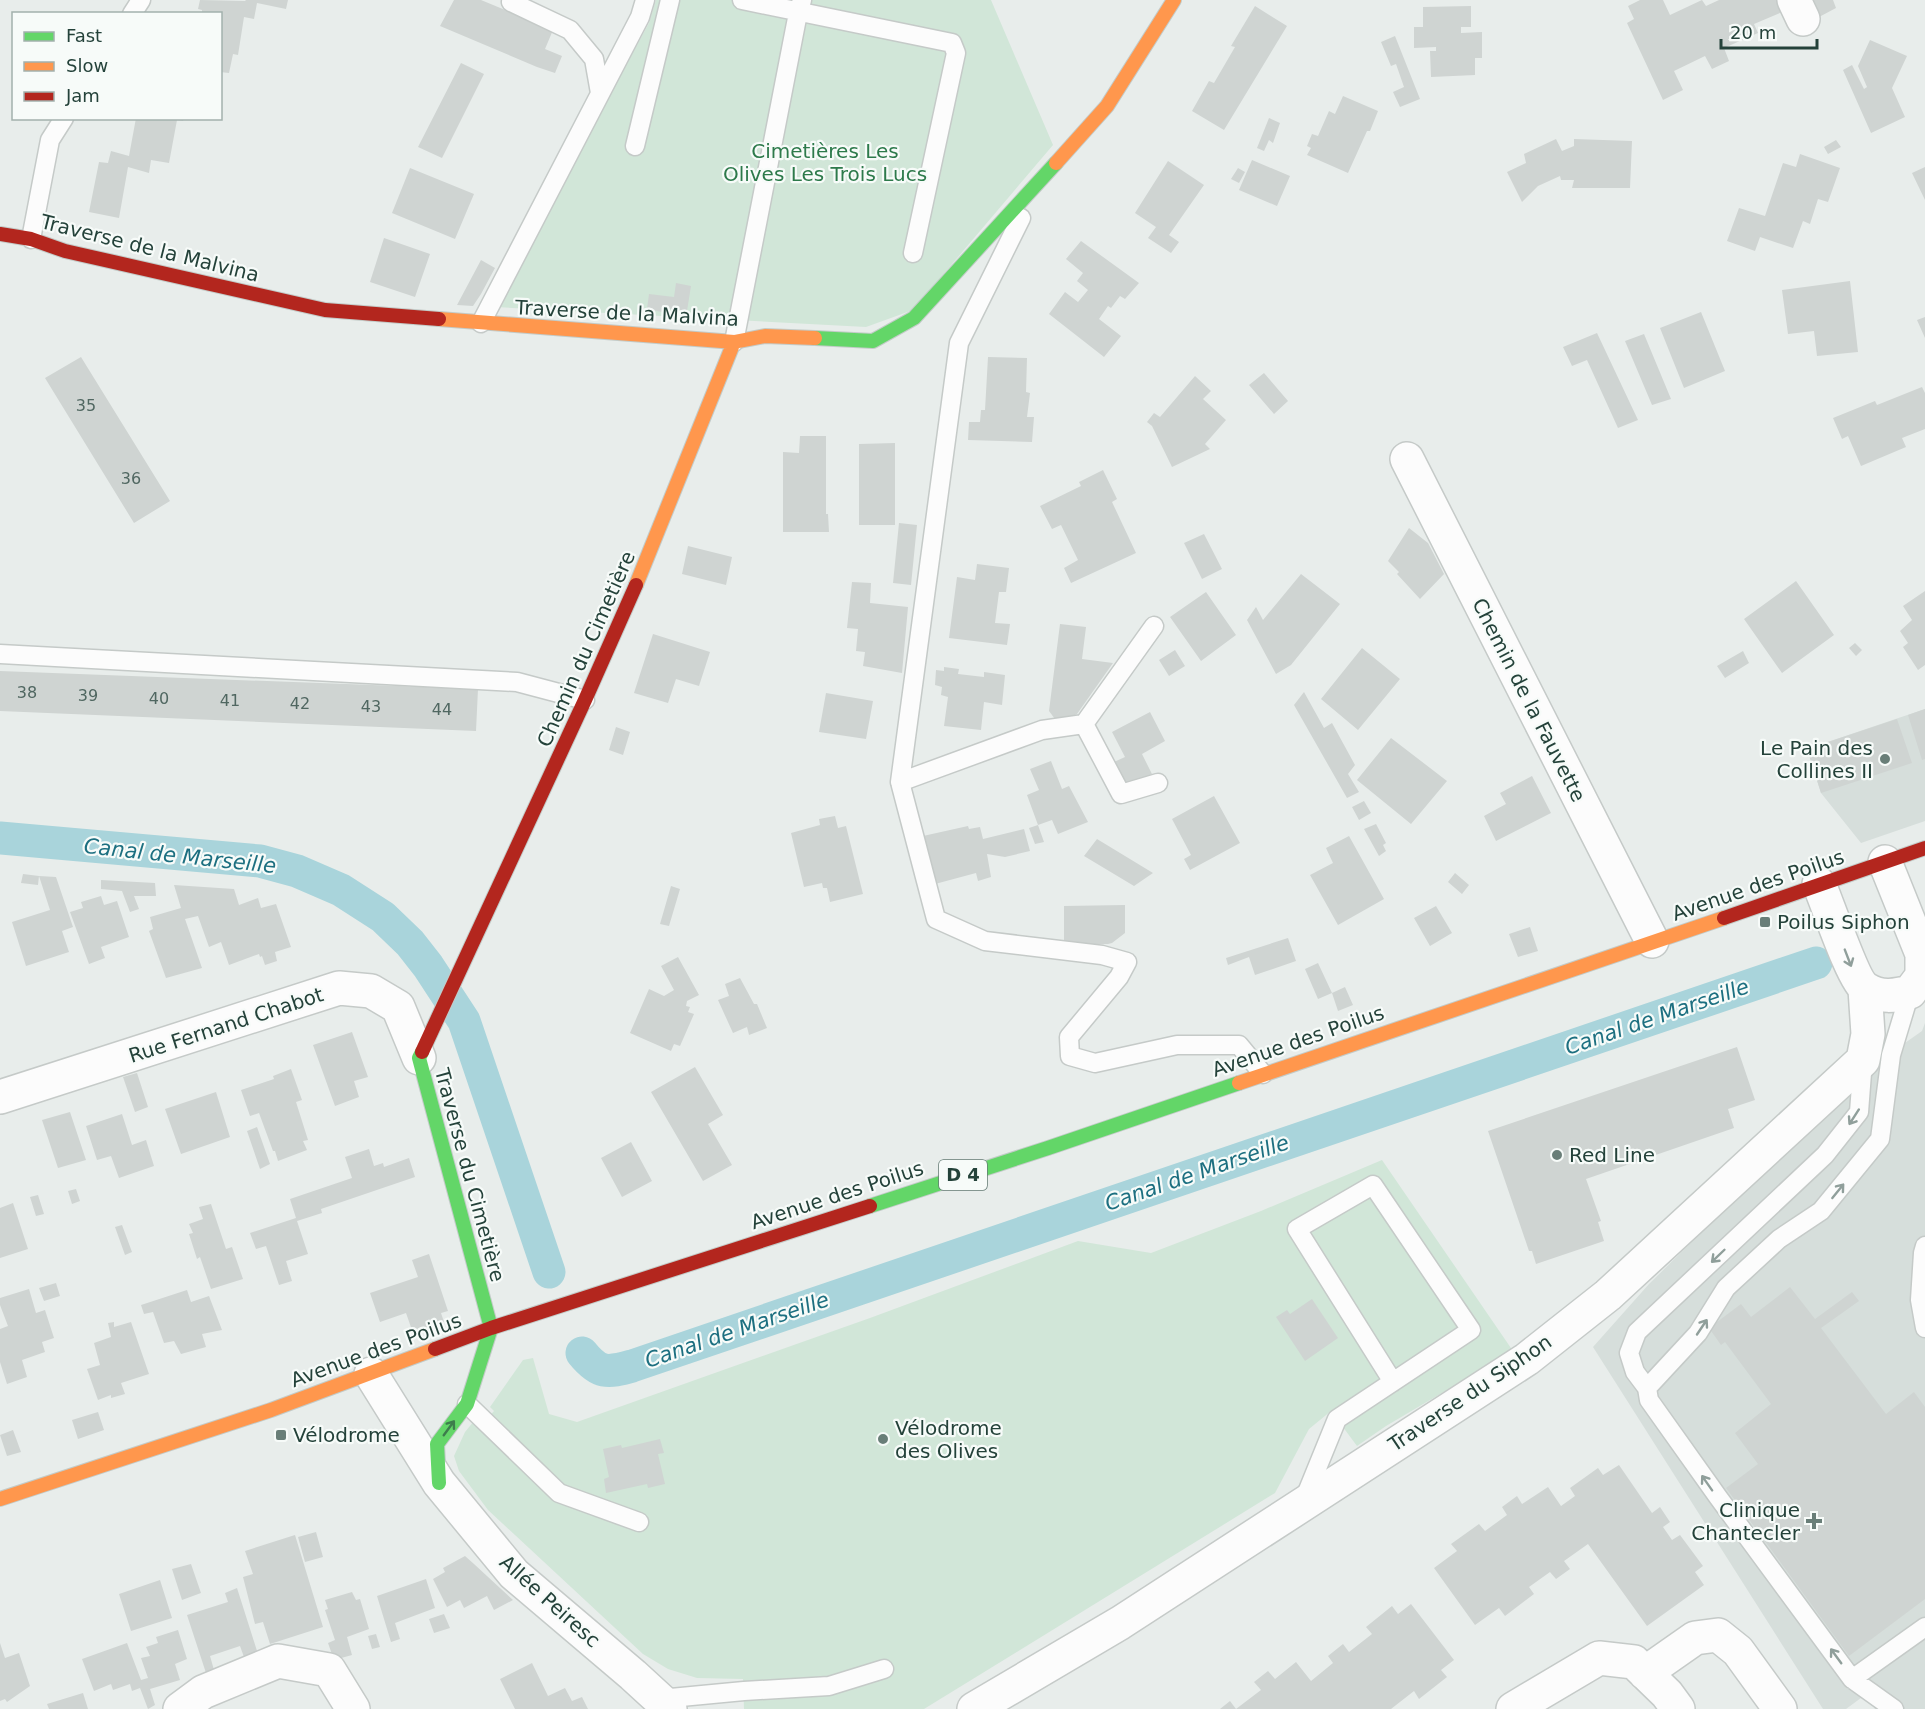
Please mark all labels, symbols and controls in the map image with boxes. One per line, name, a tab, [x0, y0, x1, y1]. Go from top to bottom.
legend	[12, 12, 222, 120]
scale bar	[1721, 12, 1817, 50]
text: 20 m	[1730, 22, 1776, 43]
text: Fast	[66, 25, 102, 46]
text: Slow	[66, 55, 108, 76]
text: Jam	[65, 85, 100, 106]
park label: Cimetières Les Olives Les Trois Lucs	[723, 139, 927, 186]
street label: Traverse de la Malvina	[37, 209, 262, 287]
street label: Traverse de la Malvina	[513, 295, 740, 331]
house number: 35	[76, 396, 96, 415]
house number: 36	[121, 469, 141, 488]
street label: Chemin du Cimetière	[532, 547, 640, 751]
street label: Chemin de la Fauvette	[1467, 594, 1591, 806]
house number: 38	[17, 683, 37, 702]
house number: 39	[78, 686, 98, 705]
house number: 40	[149, 689, 169, 708]
house number: 41	[220, 691, 240, 710]
house number: 42	[290, 694, 310, 713]
house number: 43	[361, 697, 381, 716]
house number: 44	[432, 700, 452, 719]
place label: Le Pain des Collines II	[1760, 736, 1873, 783]
marker: Le Pain des Collines II	[1878, 752, 1892, 766]
water label: Canal de Marseille	[83, 834, 277, 878]
street label: Avenue des Poilus	[1669, 844, 1847, 926]
place label: Poilus Siphon	[1777, 910, 1910, 934]
marker: Poilus Siphon	[1758, 915, 1772, 929]
one-way arrow	[1844, 948, 1855, 967]
water label: Canal de Marseille	[1562, 974, 1752, 1060]
street label: Rue Fernand Chabot	[126, 982, 327, 1068]
street label: Avenue des Poilus	[1209, 1000, 1387, 1082]
street label: Traverse du Cimetière	[430, 1065, 510, 1284]
one-way arrow	[1847, 1108, 1860, 1125]
water label: Canal de Marseille	[1102, 1130, 1292, 1216]
place label: Red Line	[1569, 1143, 1655, 1167]
marker: Red Line	[1550, 1148, 1564, 1162]
street label: Avenue des Poilus	[748, 1156, 926, 1234]
road number: D 4	[939, 1160, 987, 1190]
one-way arrow	[1831, 1183, 1844, 1199]
one-way arrow	[1711, 1248, 1726, 1263]
water label: Canal de Marseille	[642, 1287, 832, 1373]
street label: Avenue des Poilus	[287, 1308, 465, 1392]
one-way arrow	[1695, 1318, 1708, 1335]
street label: Traverse du Siphon	[1383, 1330, 1556, 1457]
place label: Vélodrome des Olives	[895, 1416, 1002, 1463]
one-way arrow	[443, 1421, 455, 1437]
place label: Vélodrome	[293, 1423, 400, 1447]
marker: Vélodrome	[274, 1428, 288, 1442]
marker: Vélodrome des Olives	[876, 1432, 890, 1446]
one-way arrow	[1701, 1475, 1714, 1491]
place label: Clinique Chantecler	[1691, 1498, 1801, 1545]
marker: Clinique Chantecler	[1805, 1512, 1823, 1530]
street label: Allée Peiresc	[495, 1550, 605, 1652]
one-way arrow	[1830, 1649, 1842, 1665]

